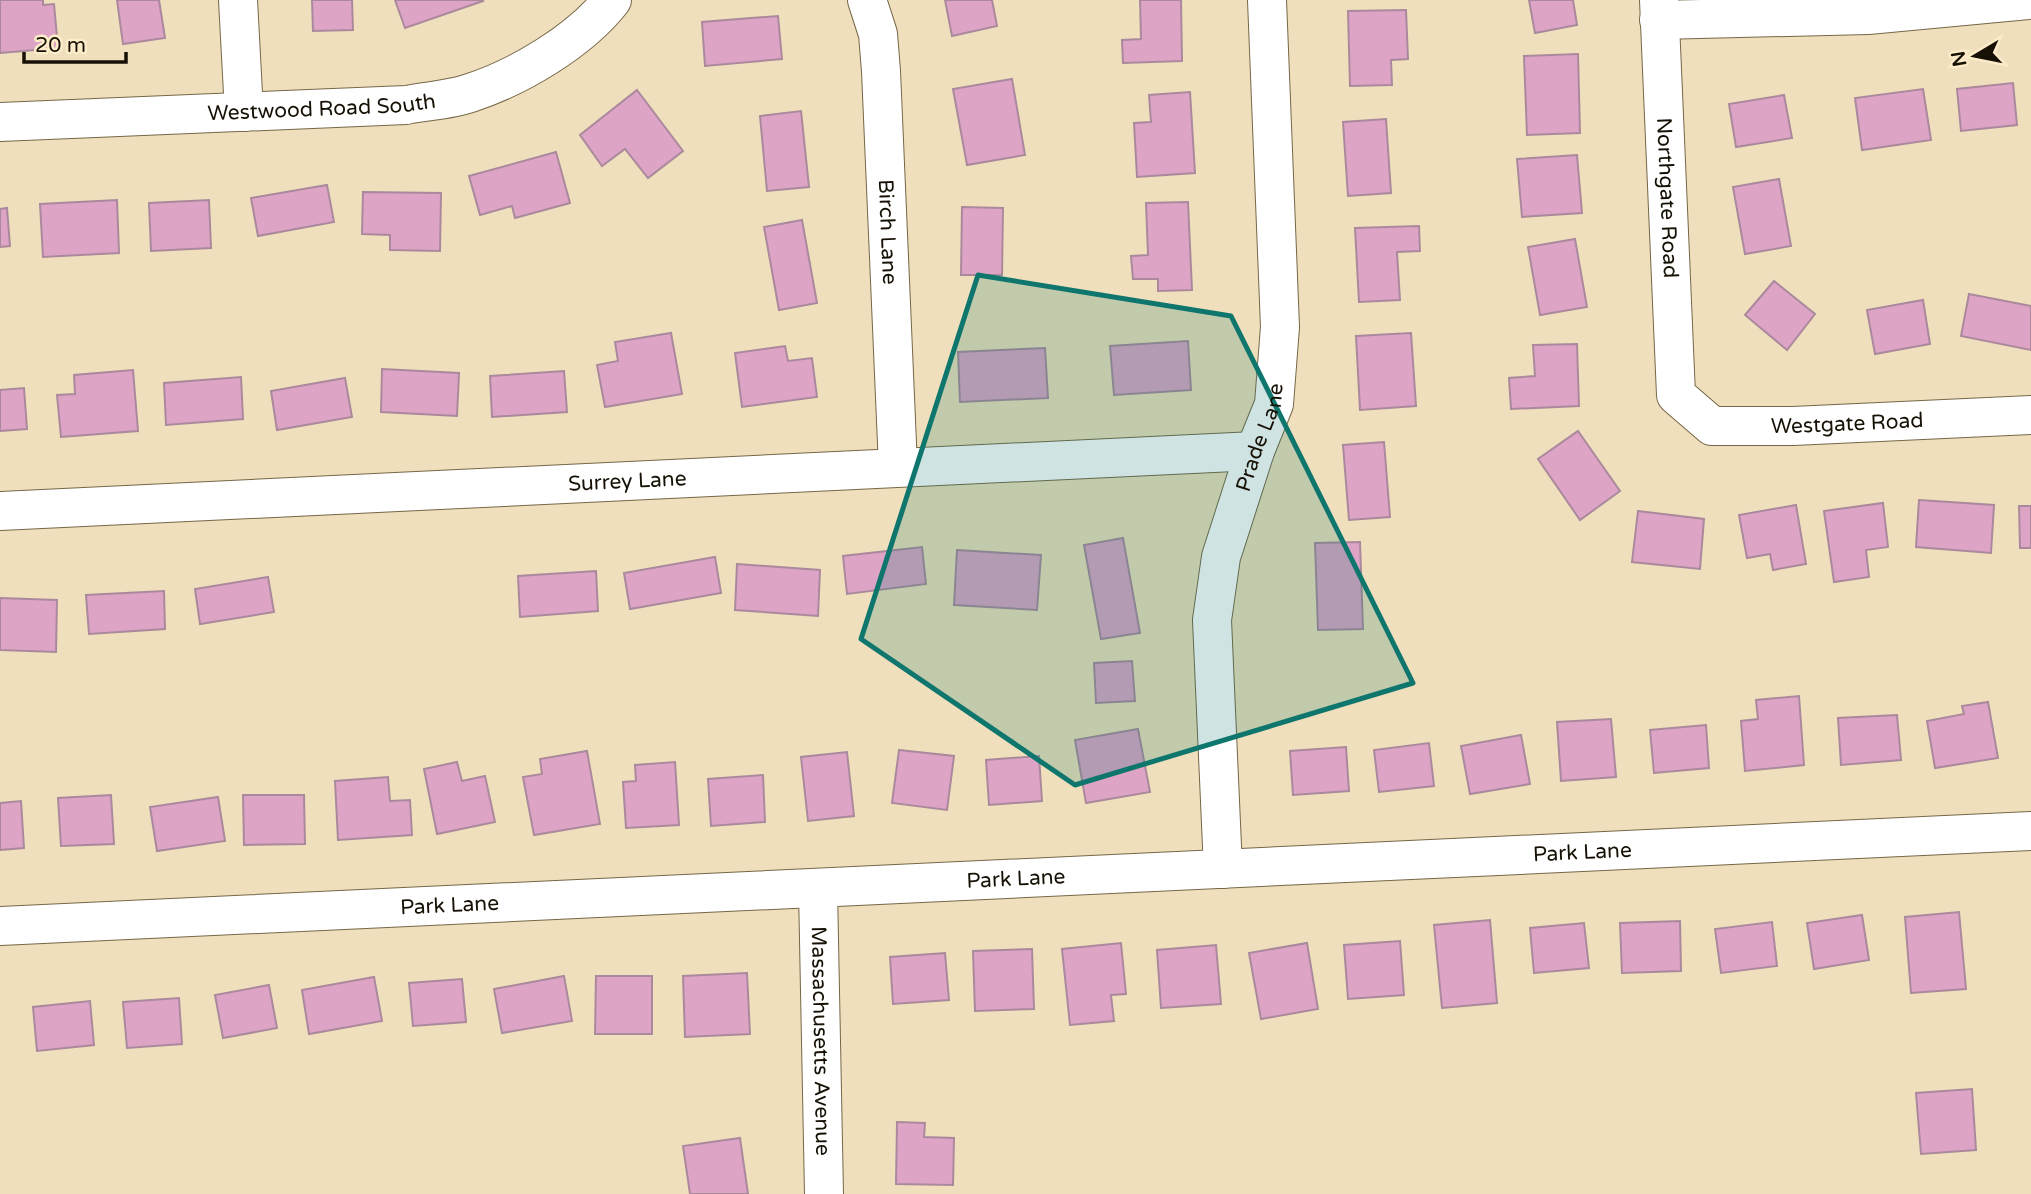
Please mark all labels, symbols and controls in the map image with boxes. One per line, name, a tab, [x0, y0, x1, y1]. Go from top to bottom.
scale bar	[24, 21, 126, 65]
north arrow	[1940, 21, 2010, 91]
text: 20 m	[35, 33, 86, 58]
text: N	[1947, 49, 1971, 68]
street label: Westwood Road South	[207, 88, 437, 126]
street label: Northgate Road	[1652, 117, 1683, 279]
street label: Birch Lane	[873, 179, 903, 285]
street label: Prade Lane	[1230, 382, 1288, 495]
street label: Westgate Road	[1771, 407, 1924, 439]
street label: Surrey Lane	[568, 466, 687, 496]
street label: Park Lane	[1532, 837, 1632, 867]
street label: Park Lane	[966, 864, 1066, 893]
street label: Park Lane	[399, 890, 500, 920]
street label: Massachusetts Avenue	[806, 926, 836, 1156]

